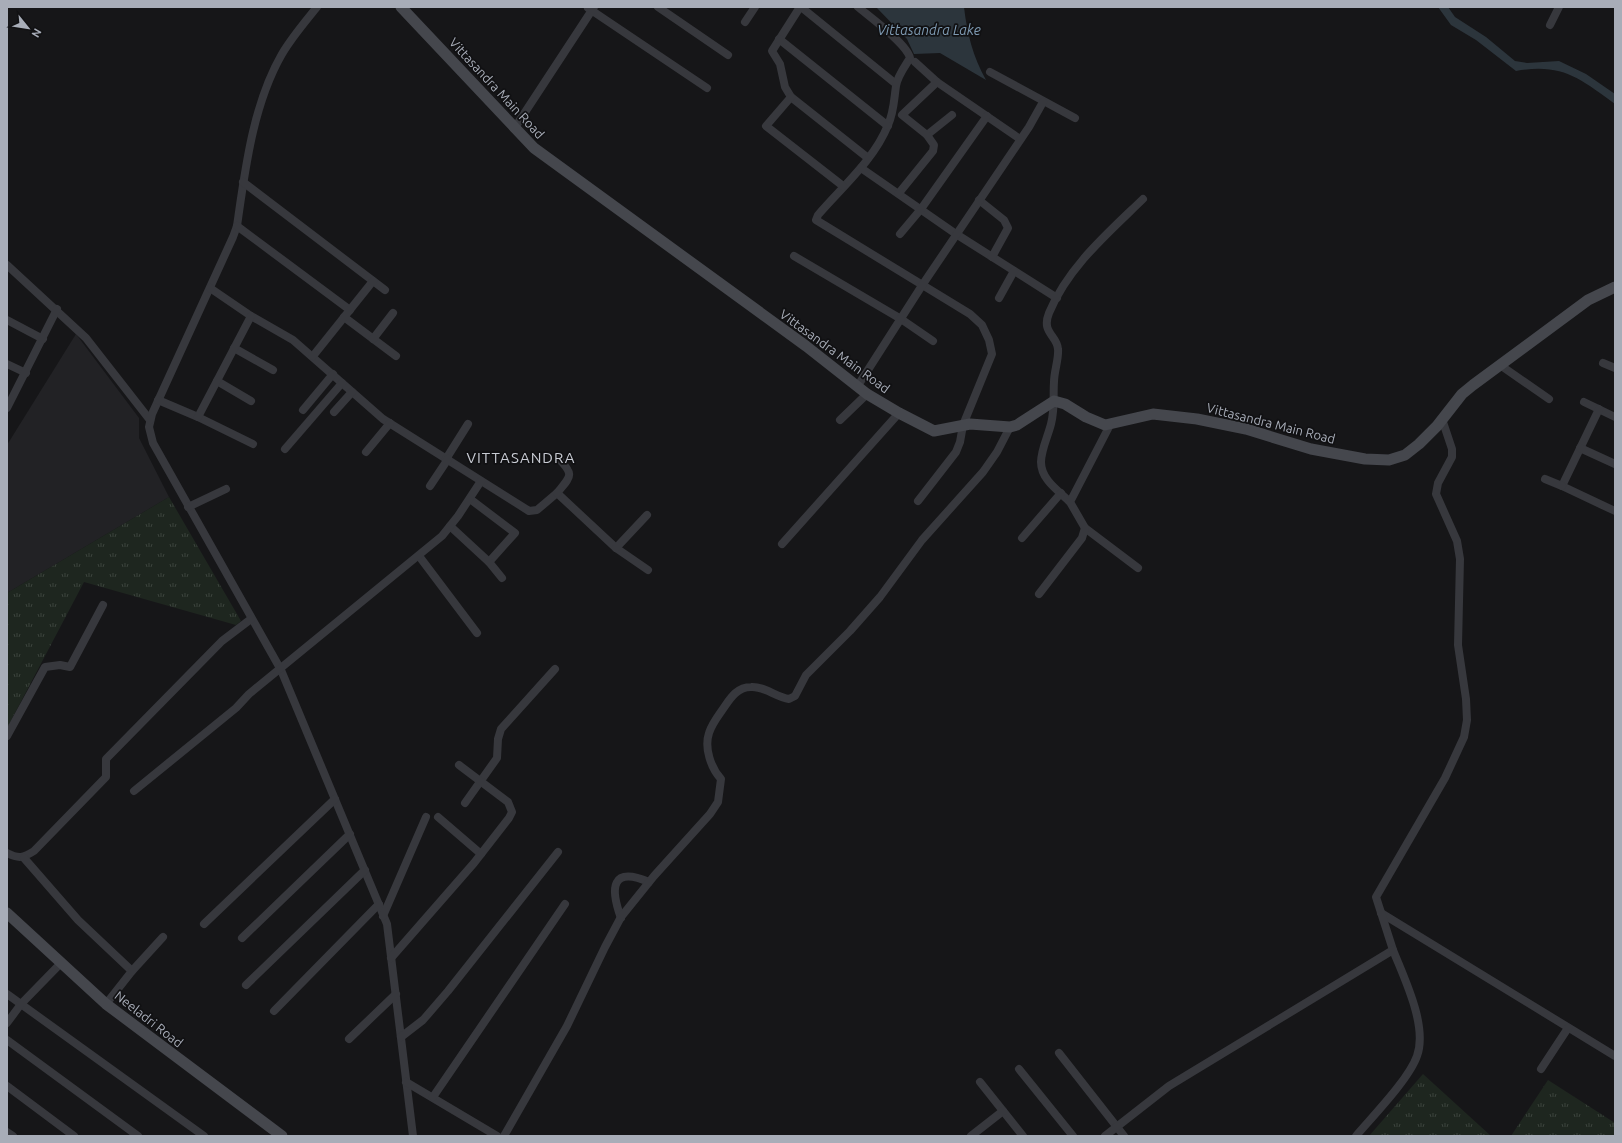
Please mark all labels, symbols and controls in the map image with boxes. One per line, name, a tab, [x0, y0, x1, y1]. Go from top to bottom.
north arrow	[8, 8, 48, 48]
water label: Vittasandra Lake	[877, 22, 981, 38]
text: N	[29, 26, 44, 40]
street label: Vittasandra Main Road	[447, 35, 547, 141]
street label: Vittasandra Main Road	[777, 307, 893, 395]
street label: Vittasandra Main Road	[1205, 400, 1337, 446]
district label: VITTASANDRA	[466, 449, 576, 466]
street label: Neeladri Road	[112, 988, 186, 1050]

